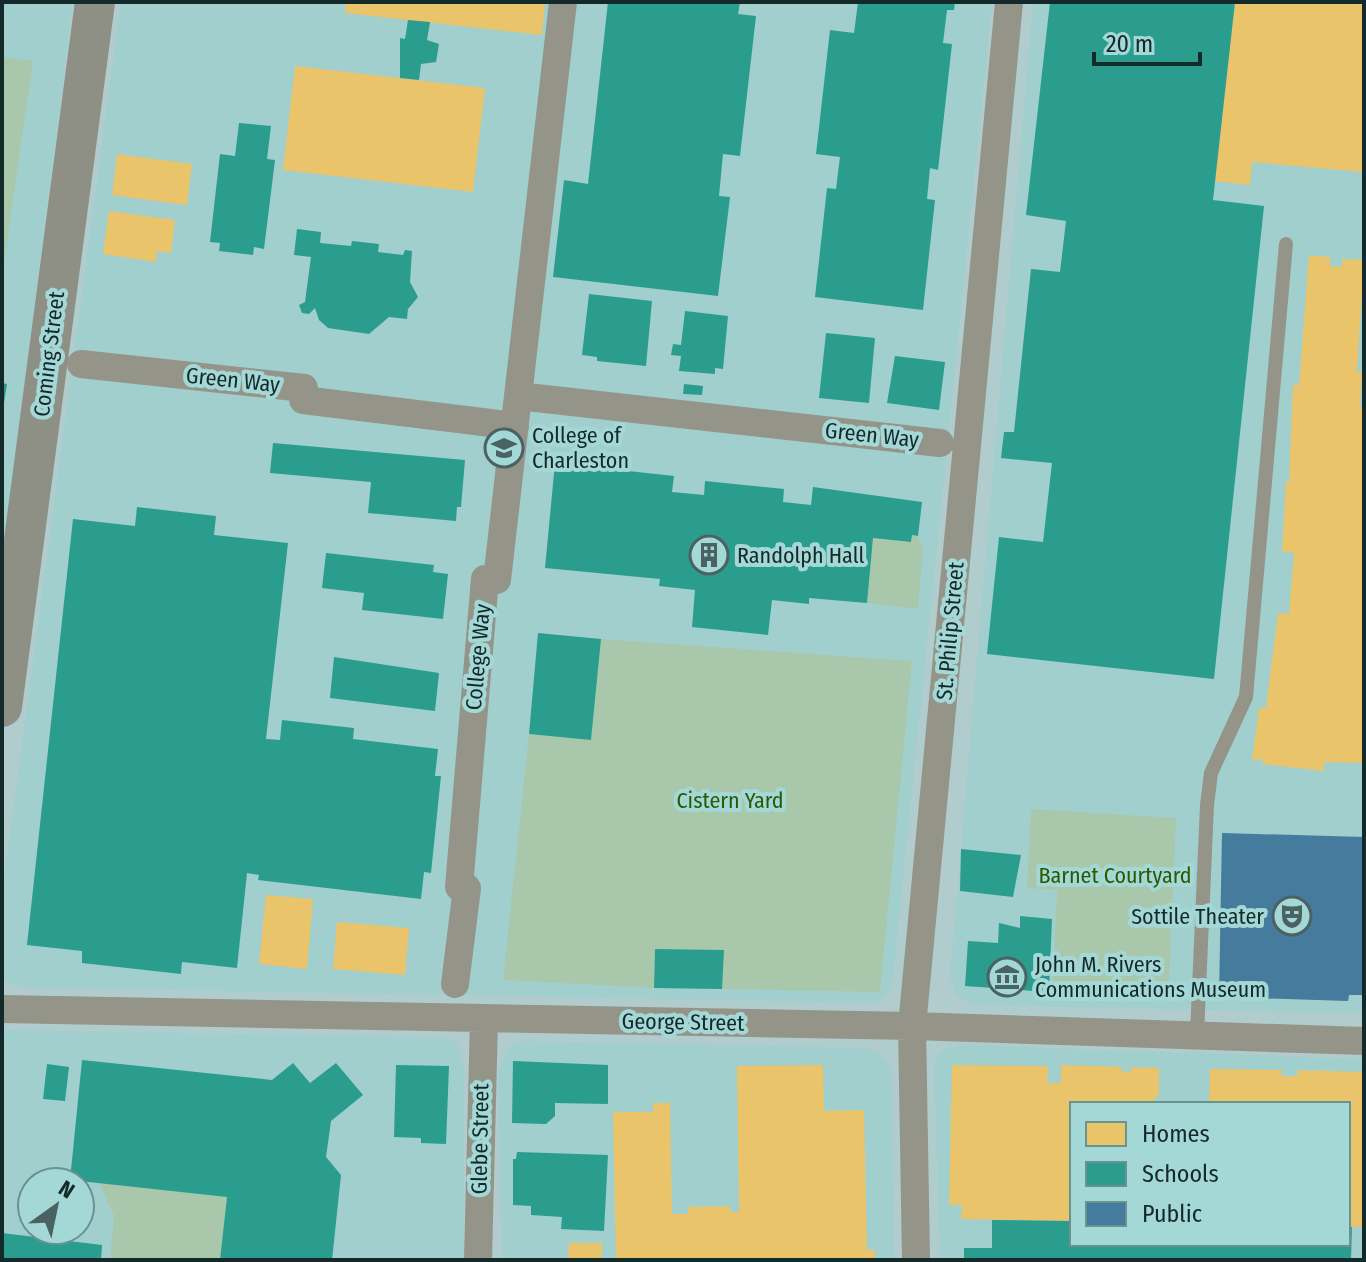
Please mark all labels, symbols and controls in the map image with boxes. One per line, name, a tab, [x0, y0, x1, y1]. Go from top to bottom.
scale bar	[1094, 16, 1200, 66]
text: 20 m	[1106, 30, 1153, 58]
street label: Coming Street	[28, 289, 70, 418]
street label: Green Way	[185, 362, 281, 398]
street label: Green Way	[824, 417, 920, 453]
place label: College of Charleston	[532, 422, 629, 474]
school or university icon: College of Charleston	[483, 427, 525, 469]
building icon: Randolph Hall	[688, 534, 730, 576]
place label: Randolph Hall	[737, 542, 864, 569]
street label: St. Philip Street	[931, 560, 970, 701]
street label: College Way	[460, 602, 496, 711]
park label: Cistern Yard	[676, 787, 784, 814]
park label: Barnet Courtyard	[1038, 862, 1192, 889]
theatre icon: Sottile Theater	[1271, 895, 1313, 937]
place label: Sottile Theater	[1131, 903, 1264, 930]
place label: John M. Rivers Communications Museum	[1035, 951, 1266, 1003]
museum icon: John M. Rivers Communications Museum	[986, 956, 1028, 998]
street label: George Street	[622, 1007, 745, 1037]
street label: Glebe Street	[466, 1082, 494, 1195]
legend	[1070, 1102, 1350, 1246]
text: Homes	[1142, 1120, 1210, 1148]
text: Schools	[1142, 1160, 1219, 1188]
north arrow	[16, 1166, 96, 1246]
text: N	[54, 1175, 80, 1205]
text: Public	[1142, 1200, 1202, 1228]

